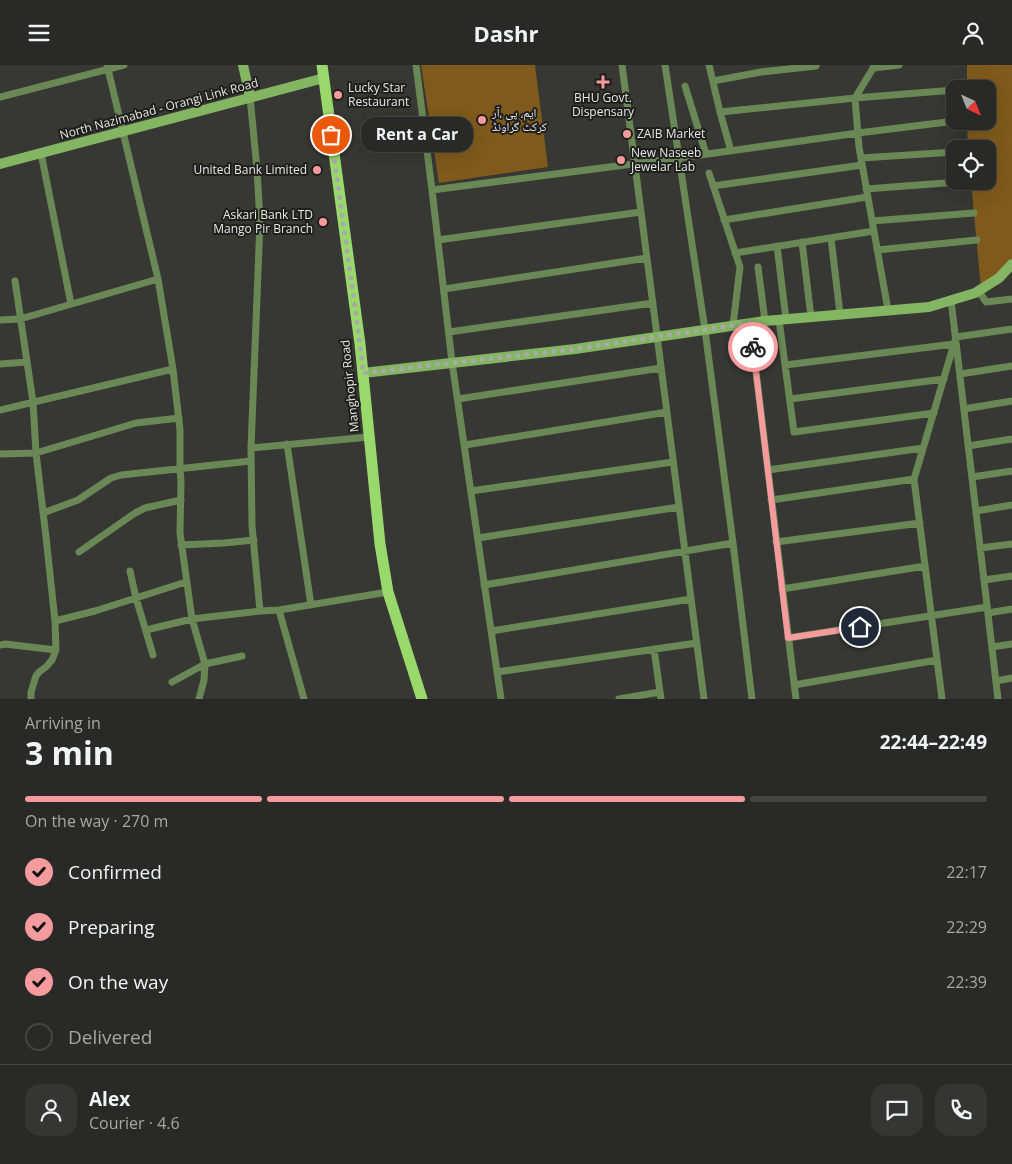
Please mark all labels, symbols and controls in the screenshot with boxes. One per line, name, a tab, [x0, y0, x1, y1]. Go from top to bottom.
text: Dashr	[474, 18, 538, 48]
icon: menu	[25, 19, 53, 47]
icon: person	[959, 19, 987, 47]
street label: North Nazimabad - Orangi Link Road	[58, 74, 260, 143]
marker: BHU Govt. Dispensary	[596, 75, 610, 89]
place label: Lucky Star Restaurant	[348, 79, 409, 110]
north arrow	[946, 80, 996, 130]
map controls	[946, 80, 996, 190]
marker: Lucky Star Restaurant	[332, 89, 344, 101]
place label: BHU Govt. Dispensary	[572, 89, 635, 120]
place label: ایم، پی ،آر کرکٹ گراونڈ	[491, 104, 547, 135]
pin	[310, 114, 352, 156]
marker: ایم، پی ،آر کرکٹ گراونڈ	[476, 114, 488, 126]
callout: Rent a Car	[361, 117, 474, 153]
icon: bag	[317, 121, 345, 149]
text: Rent a Car	[376, 123, 458, 145]
place label: ZAIB Market	[637, 125, 705, 142]
marker: ZAIB Market	[621, 128, 633, 140]
button: locate	[946, 140, 996, 190]
place label: New Naseeb Jewelar Lab	[630, 144, 701, 175]
marker: New Naseeb Jewelar Lab	[615, 154, 627, 166]
place label: United Bank Limited	[193, 161, 307, 178]
marker: United Bank Limited	[311, 164, 323, 176]
place label: Askari Bank LTD Mango Pir Branch	[213, 206, 313, 237]
marker: Askari Bank LTD Mango Pir Branch	[317, 216, 329, 228]
courier	[728, 322, 778, 372]
icon: bike	[739, 333, 767, 361]
street label: Manghopir Road	[336, 339, 363, 433]
pin	[839, 606, 881, 648]
icon: home	[846, 613, 874, 641]
text: Arriving in	[25, 712, 101, 734]
text: 22:44–22:49	[880, 729, 987, 755]
text: 3 min	[25, 731, 114, 774]
text: On the way · 270 m	[25, 810, 168, 832]
icon: check	[25, 858, 53, 886]
text: Confirmed	[68, 859, 162, 885]
text: 22:17	[946, 861, 987, 883]
icon: check	[25, 913, 53, 941]
text: Preparing	[68, 914, 155, 940]
text: 22:29	[946, 916, 987, 938]
icon: check	[25, 968, 53, 996]
text: On the way	[68, 969, 168, 995]
text: 22:39	[946, 971, 987, 993]
text: Delivered	[68, 1024, 152, 1050]
button: person	[25, 1084, 77, 1136]
button: chat	[871, 1084, 923, 1136]
button: phone	[935, 1084, 987, 1136]
text: Alex	[89, 1086, 130, 1112]
text: Courier · 4.6	[89, 1112, 180, 1134]

